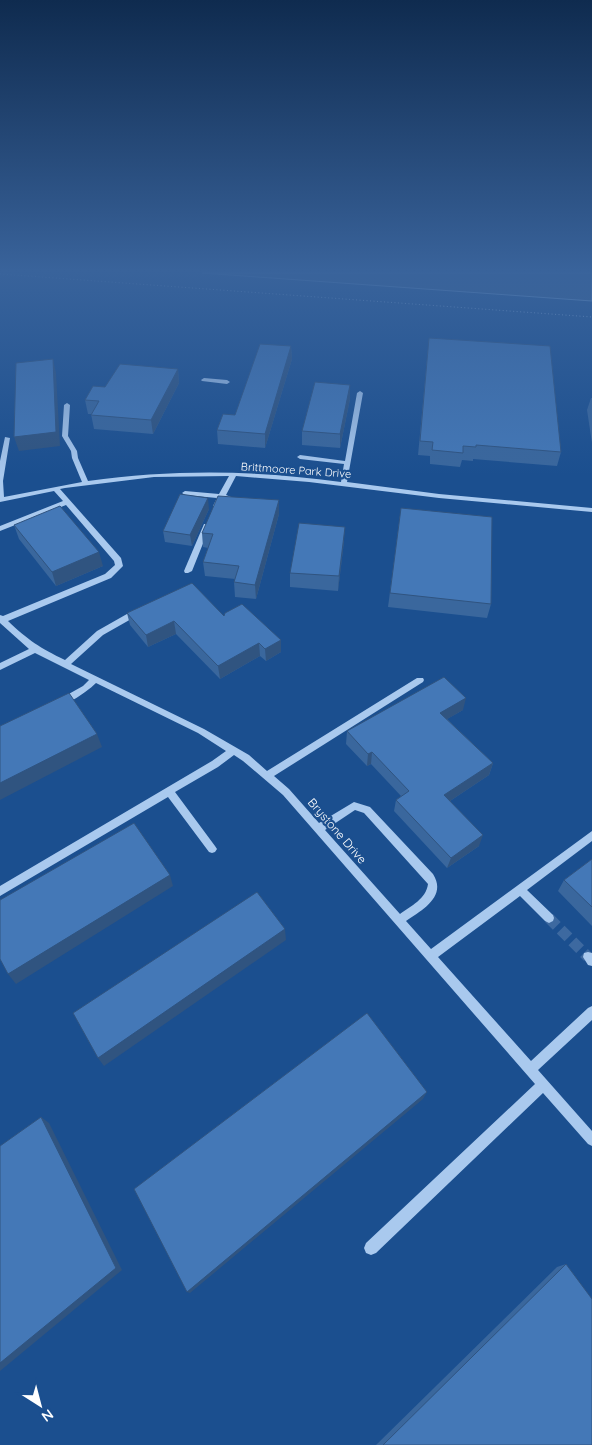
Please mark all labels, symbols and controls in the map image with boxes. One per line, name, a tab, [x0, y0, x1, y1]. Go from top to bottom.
street label: Brittmoore Park Drive	[240, 459, 352, 481]
street label: Brystone Drive	[305, 795, 370, 867]
north arrow	[15, 1380, 65, 1430]
text: N	[38, 1405, 57, 1426]

